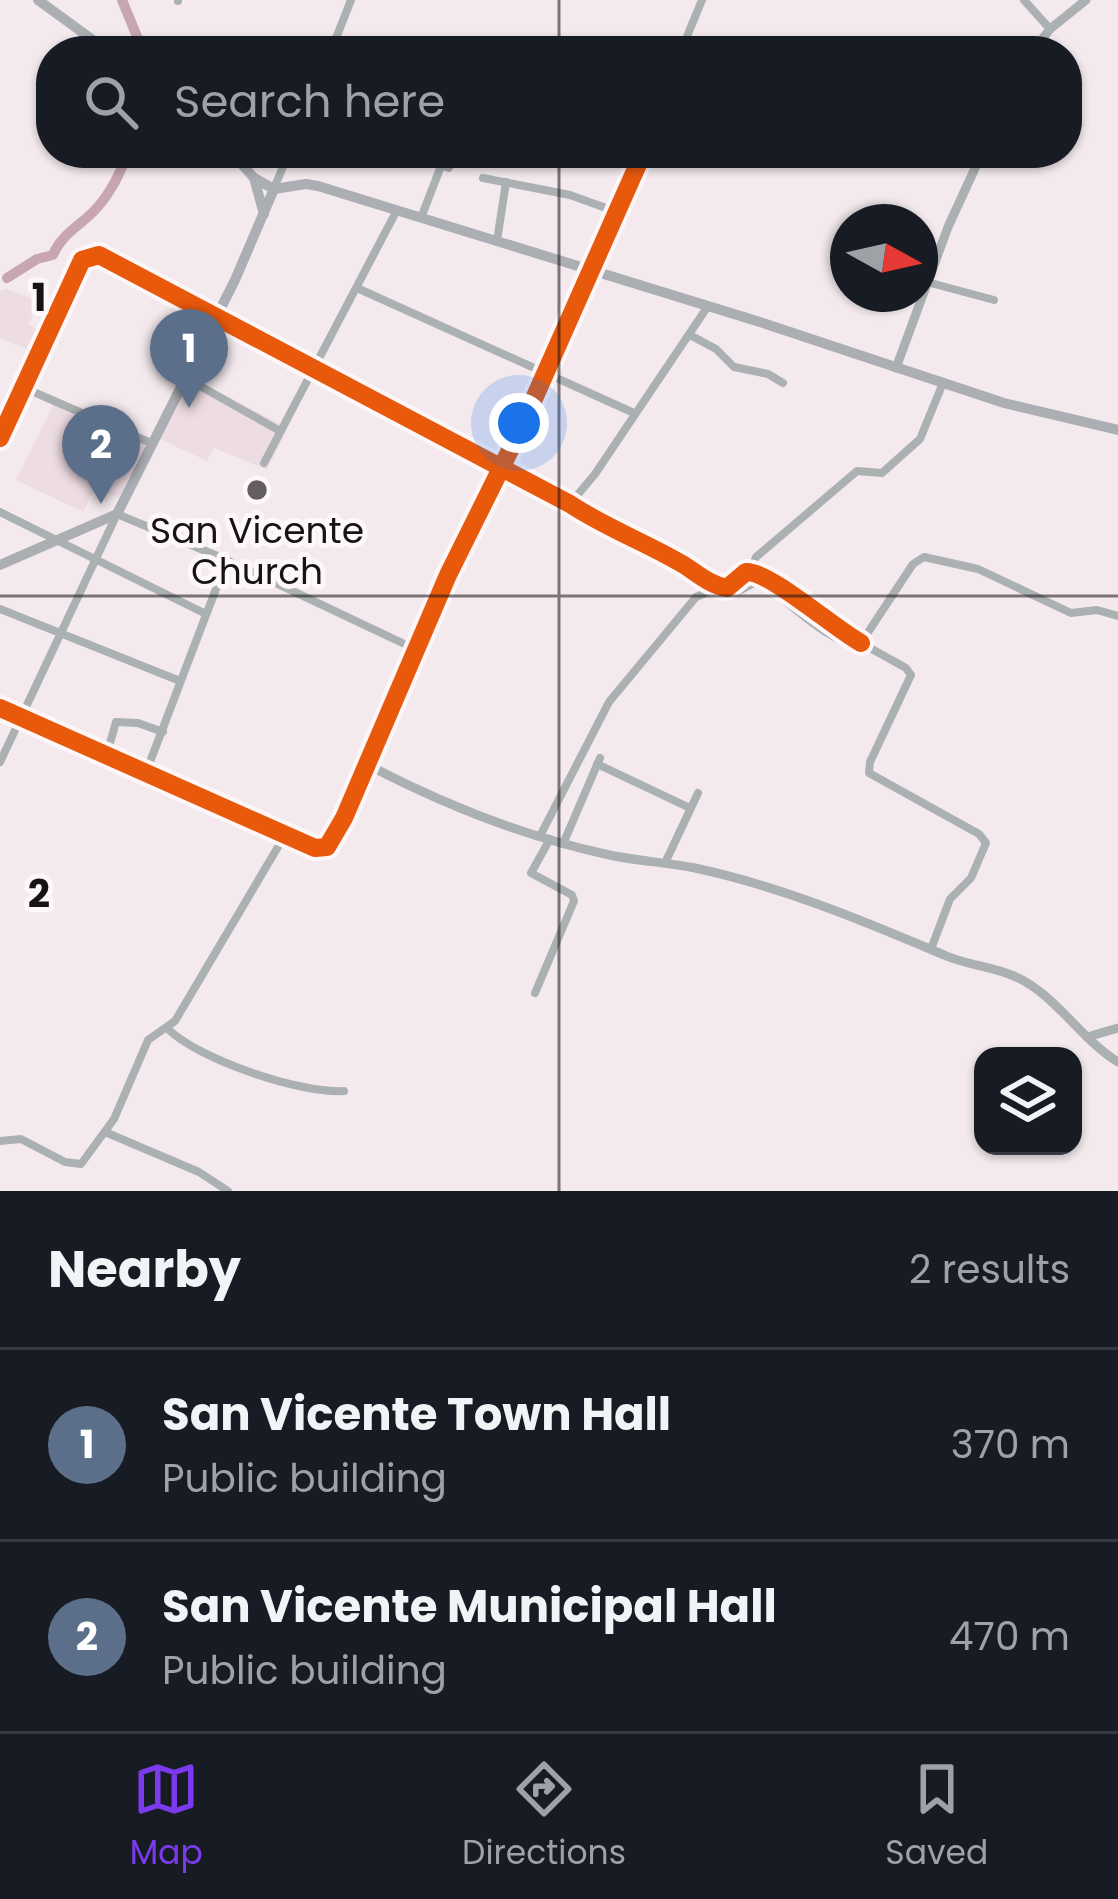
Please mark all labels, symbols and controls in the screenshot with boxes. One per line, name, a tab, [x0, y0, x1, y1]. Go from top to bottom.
search box	[36, 36, 1082, 168]
icon: search	[78, 69, 144, 135]
text: Search here	[174, 70, 445, 133]
north arrow	[830, 204, 938, 312]
text: 1	[32, 270, 46, 325]
pin: 1	[150, 309, 228, 408]
your location	[489, 393, 549, 453]
pin: 2	[62, 405, 140, 504]
marker: San Vicente Church	[244, 477, 270, 503]
place label: San Vicente Church	[150, 505, 364, 597]
text: 2	[28, 866, 50, 921]
map controls	[974, 1047, 1082, 1155]
button: layers	[974, 1047, 1082, 1155]
text: Nearby	[48, 1233, 241, 1305]
text: 2 results	[909, 1242, 1070, 1297]
text: San Vicente Town Hall	[162, 1383, 671, 1446]
text: 1	[80, 1417, 94, 1472]
text: 370 m	[951, 1417, 1070, 1472]
text: Public building	[162, 1451, 447, 1506]
text: San Vicente Municipal Hall	[162, 1575, 777, 1638]
text: 2	[76, 1609, 98, 1664]
text: 470 m	[949, 1609, 1070, 1664]
text: Public building	[162, 1643, 447, 1698]
tab: Map	[130, 1756, 203, 1878]
tab: Directions	[462, 1756, 626, 1878]
tab: Saved	[885, 1756, 988, 1878]

